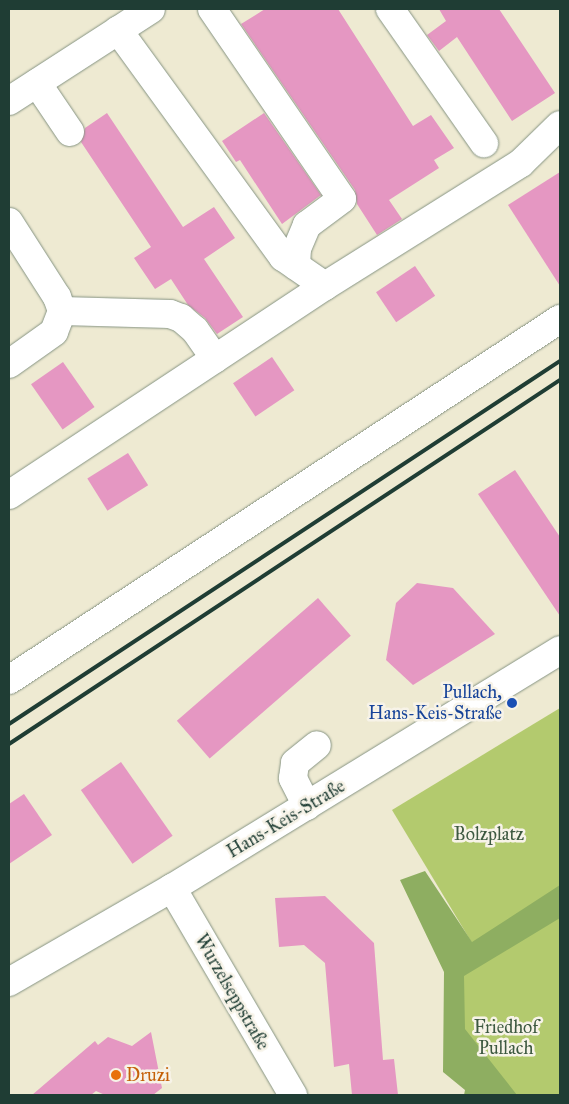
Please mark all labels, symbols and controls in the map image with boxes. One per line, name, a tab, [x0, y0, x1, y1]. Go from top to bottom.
place label: Pullach, Hans-Keis-Straße	[368, 682, 502, 724]
marker: Pullach, Hans-Keis-Straße	[506, 697, 518, 709]
street label: Hans-Keis-Straße	[223, 775, 349, 863]
park label: Bolzplatz	[454, 823, 524, 845]
street label: Wurzelseppstraße	[190, 930, 274, 1054]
park label: Friedhof Pullach	[474, 1017, 538, 1060]
place label: Druzi	[126, 1064, 170, 1086]
marker: Druzi	[110, 1069, 122, 1081]

